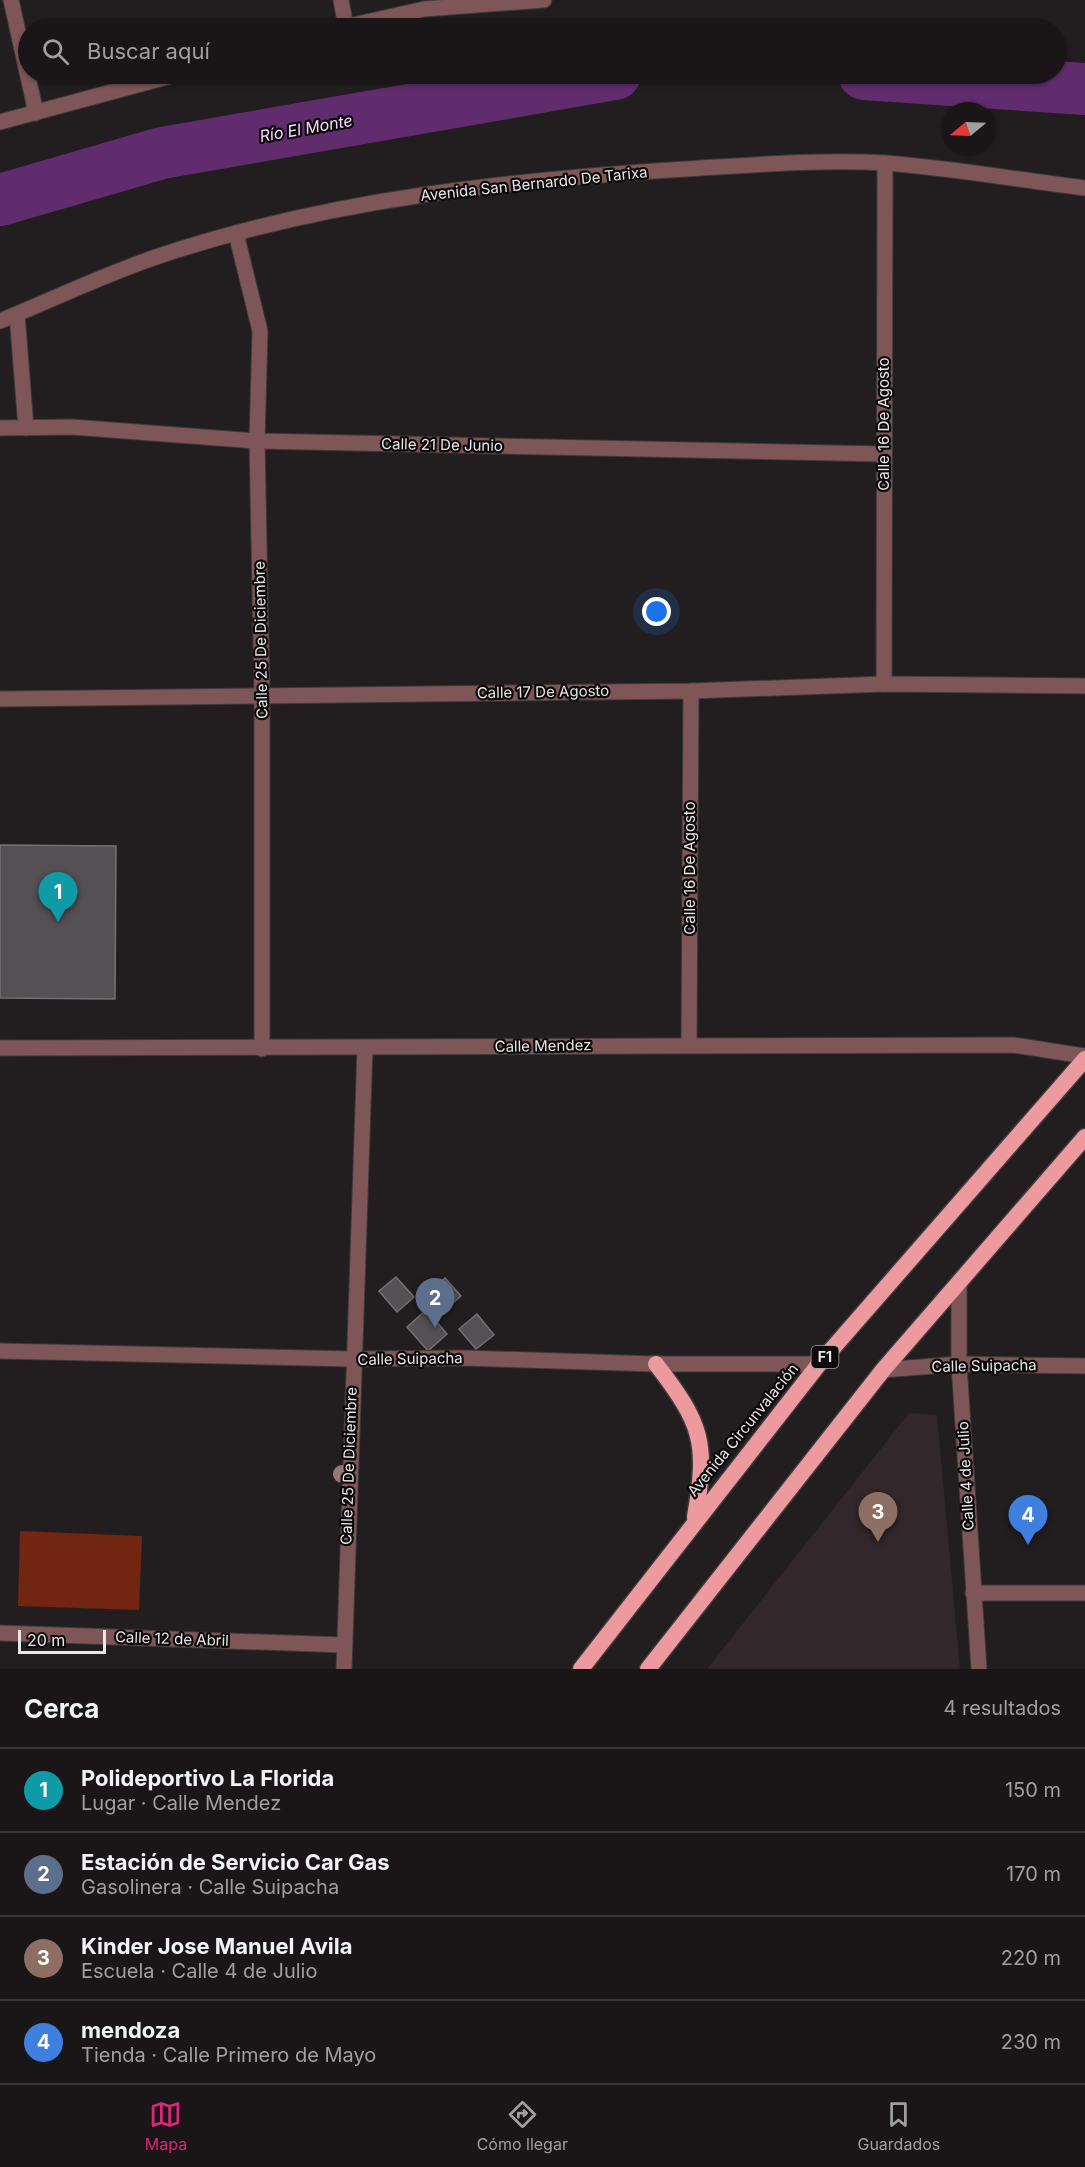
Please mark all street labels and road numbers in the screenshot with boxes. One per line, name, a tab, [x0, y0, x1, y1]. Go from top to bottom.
street label: Avenida San Bernardo De Tarixa	[420, 162, 648, 205]
street label: Calle 16 De Agosto	[874, 357, 893, 491]
street label: Calle 21 De Junio	[381, 434, 503, 455]
street label: Calle 25 De Diciembre	[250, 561, 271, 719]
street label: Calle 17 De Agosto	[477, 681, 609, 702]
street label: Calle 16 De Agosto	[680, 801, 699, 935]
street label: Calle Mendez	[494, 1035, 592, 1056]
road number: F1	[812, 1346, 838, 1368]
street label: Calle Suipacha	[357, 1348, 463, 1369]
street label: Calle Suipacha	[931, 1355, 1037, 1376]
street label: Avenida Circunvalación	[683, 1359, 802, 1500]
street label: Calle 25 De Diciembre	[336, 1387, 361, 1545]
street label: Calle 4 de Julio	[953, 1421, 978, 1531]
street label: Calle 12 de Abril	[115, 1627, 229, 1650]

